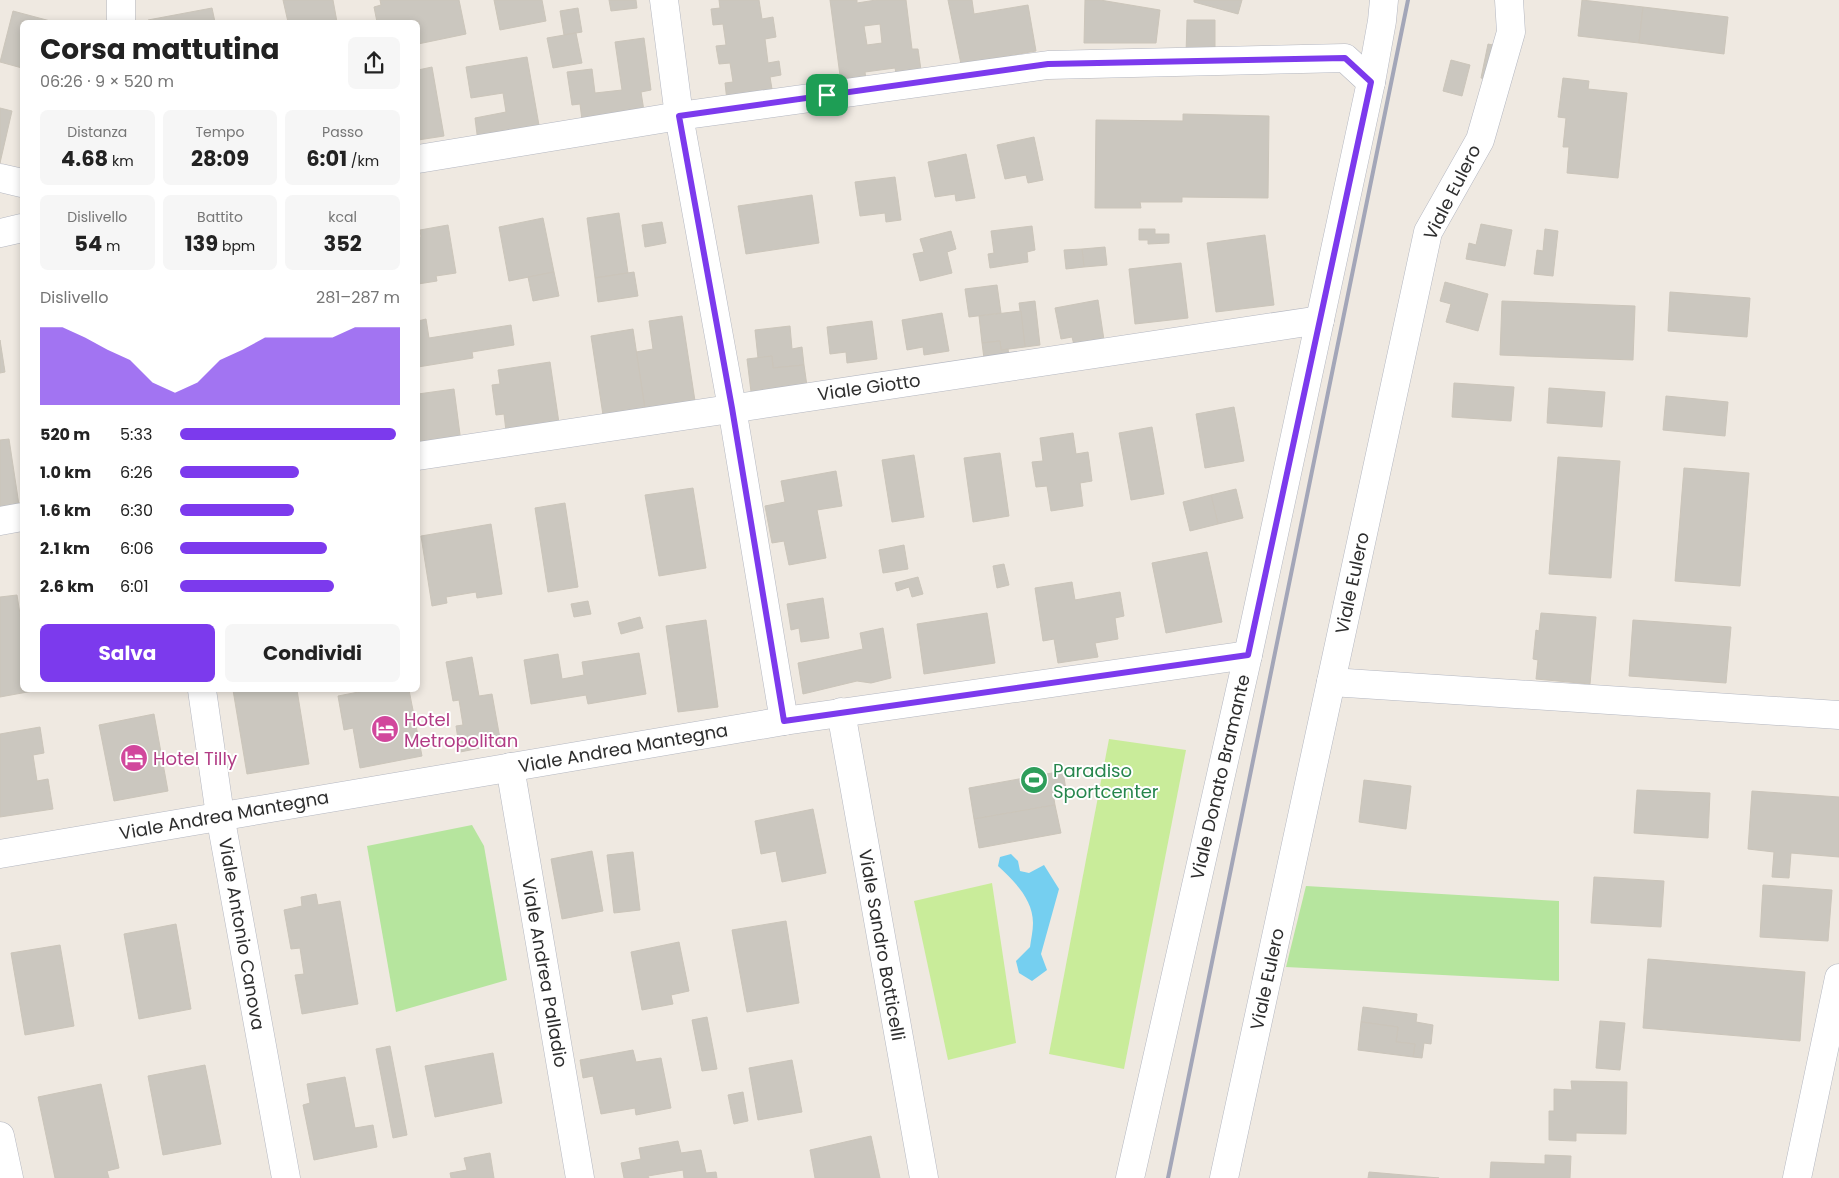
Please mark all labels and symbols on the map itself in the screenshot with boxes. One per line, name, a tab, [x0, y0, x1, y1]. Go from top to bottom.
pin	[806, 74, 848, 116]
street label: Viale Eulero	[1417, 140, 1487, 244]
street label: Viale Giotto	[816, 367, 922, 407]
street label: Viale Eulero	[1329, 530, 1375, 636]
street label: Viale Donato Bramante	[1184, 672, 1256, 882]
place label: Hotel Metropolitan	[404, 707, 518, 753]
hotel icon: Hotel Metropolitan	[370, 714, 400, 744]
street label: Viale Andrea Mantegna	[516, 717, 730, 779]
hotel icon: Hotel Tilly	[119, 743, 149, 773]
place label: Hotel Tilly	[153, 746, 237, 771]
place label: Paradiso Sportcenter	[1053, 758, 1159, 804]
sports icon: Paradiso Sportcenter	[1019, 765, 1049, 795]
street label: Viale Andrea Mantegna	[117, 784, 331, 846]
street label: Viale Antonio Canova	[213, 836, 271, 1032]
street label: Viale Sandro Botticelli	[853, 847, 911, 1043]
street label: Viale Andrea Palladio	[516, 877, 574, 1069]
street label: Viale Eulero	[1244, 926, 1290, 1032]

